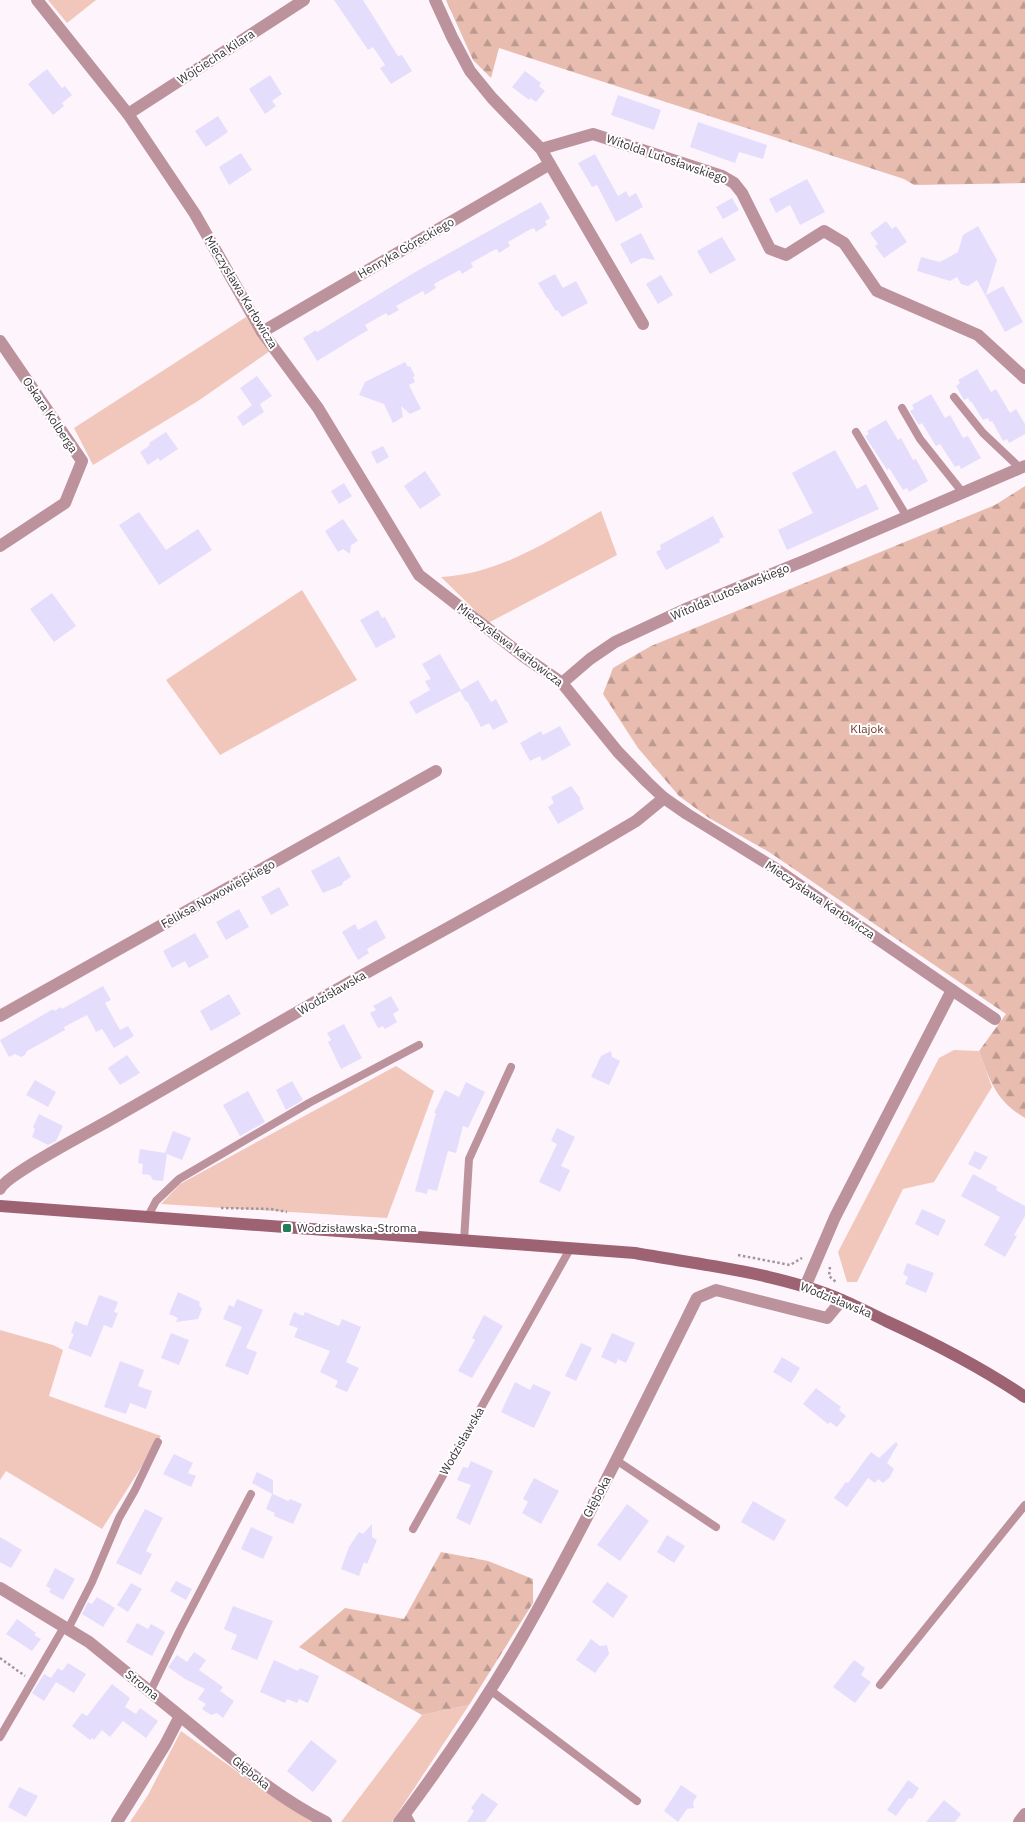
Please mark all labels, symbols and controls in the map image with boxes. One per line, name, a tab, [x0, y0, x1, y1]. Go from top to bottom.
street label: Wojciecha Kilara	[174, 26, 258, 87]
street label: Witolda Lutosławskiego	[605, 131, 730, 186]
street label: Henryka Góreckiego	[355, 214, 457, 281]
street label: Mieczysława Karłowicza	[202, 232, 281, 351]
street label: Oskara Kolberga	[20, 374, 82, 456]
street label: Witolda Lutosławskiego	[668, 560, 791, 623]
street label: Mieczysława Karłowicza	[454, 600, 567, 690]
park label: Klajok	[850, 721, 884, 736]
street label: Feliksa Nowowiejskiego	[158, 856, 278, 931]
street label: Mieczysława Karłowicza	[763, 857, 879, 942]
street label: Wodzisławska	[295, 967, 369, 1018]
place label: Wodzisławska-Stroma	[297, 1220, 417, 1235]
marker: Wodzisławska-Stroma	[281, 1222, 293, 1234]
street label: Wodzisławska	[798, 1278, 875, 1321]
street label: Wodzisławska	[436, 1404, 487, 1477]
street label: Głęboka	[579, 1473, 614, 1520]
street label: Stroma	[122, 1666, 163, 1703]
street label: Głęboka	[229, 1753, 274, 1793]

